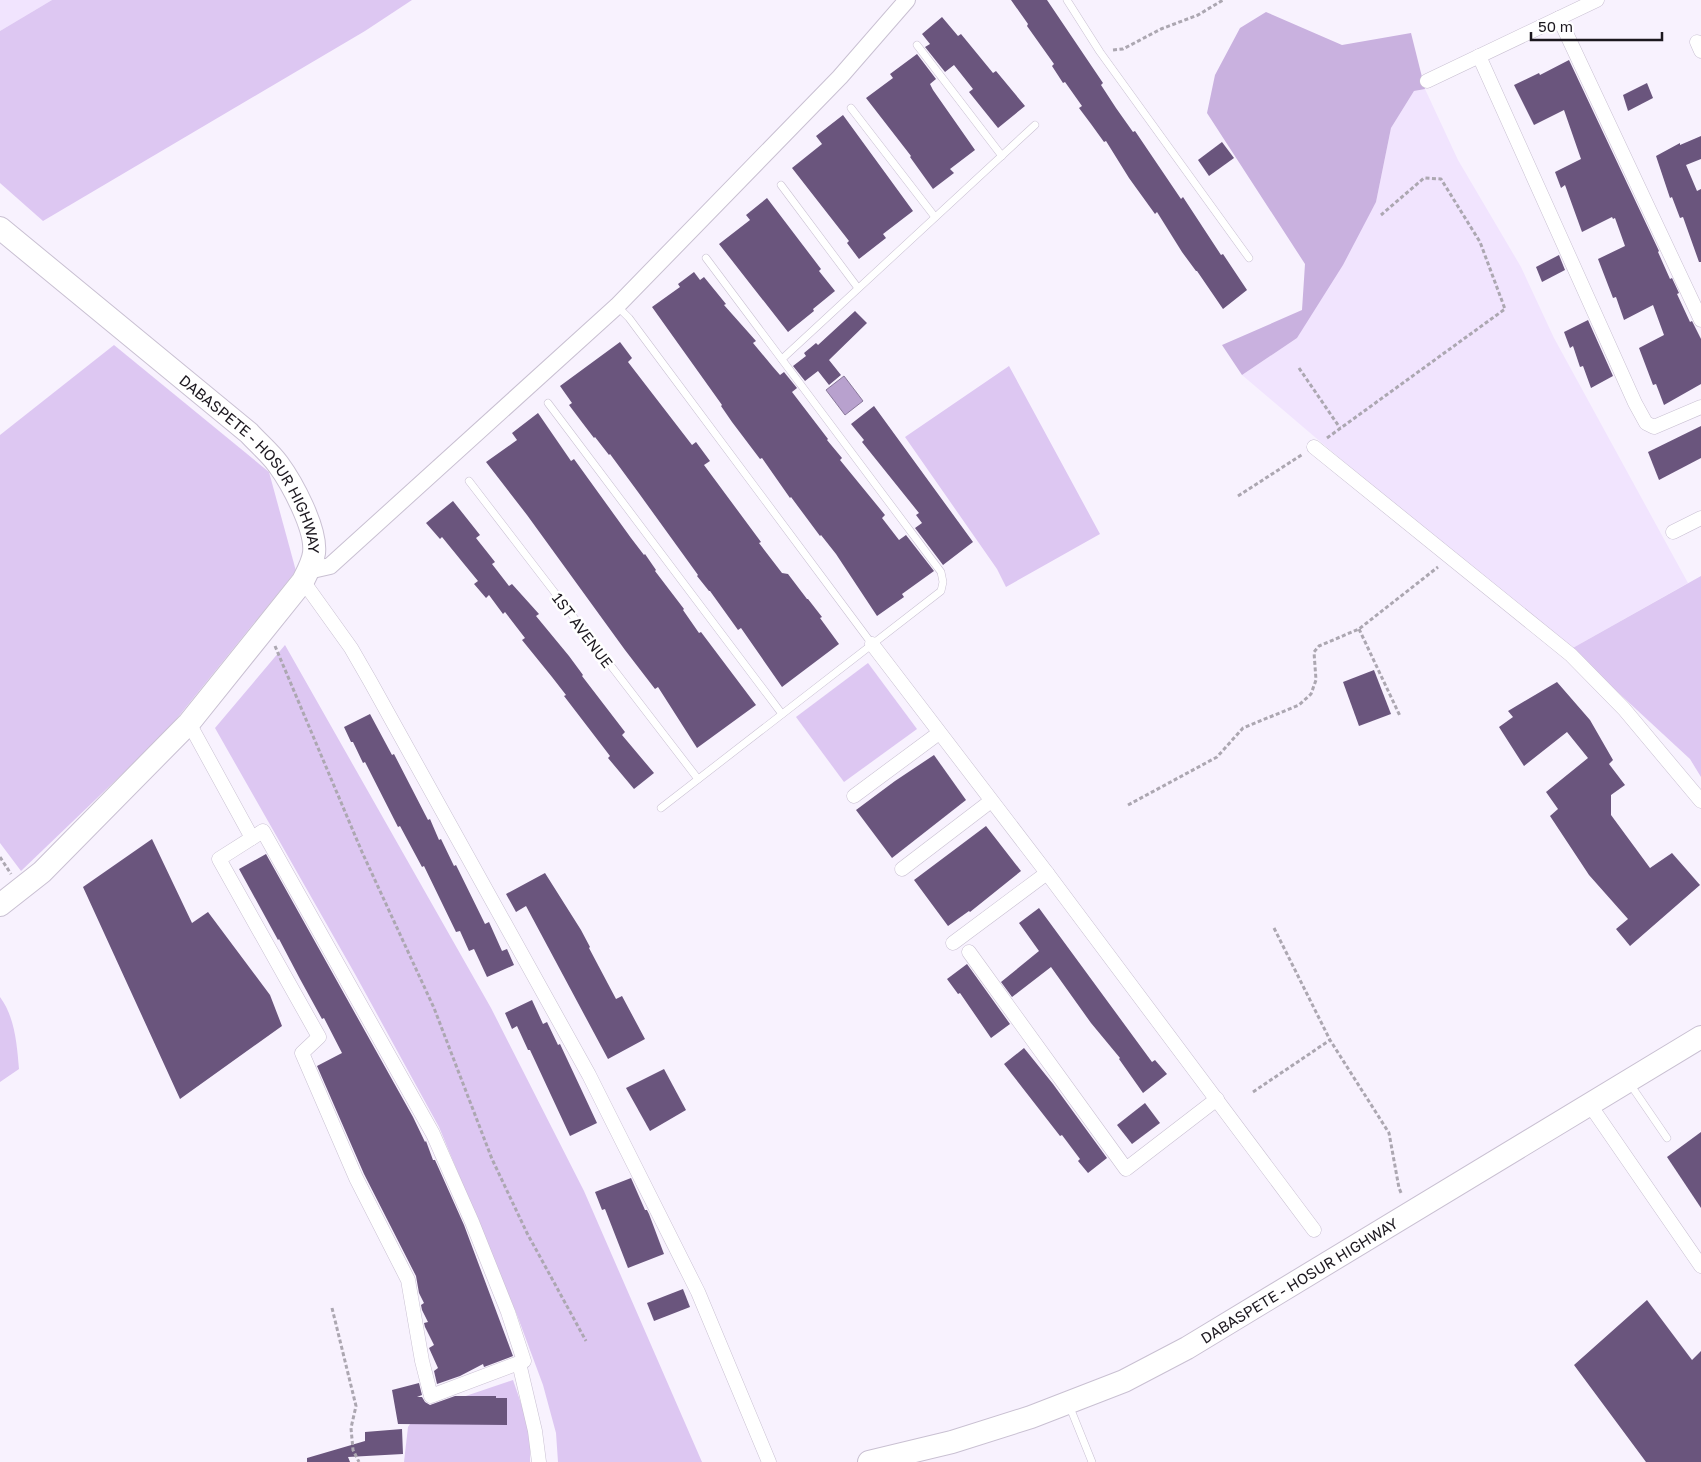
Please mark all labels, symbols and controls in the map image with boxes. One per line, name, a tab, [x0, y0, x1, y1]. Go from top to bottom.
scale bar	[1531, 10, 1662, 42]
text: 50 m	[1538, 17, 1573, 35]
street label: DABASPETE - HOSUR HIGHWAY	[176, 371, 323, 554]
street label: 1ST AVENUE	[549, 589, 617, 671]
street label: DABASPETE - HOSUR HIGHWAY	[1197, 1214, 1401, 1347]

